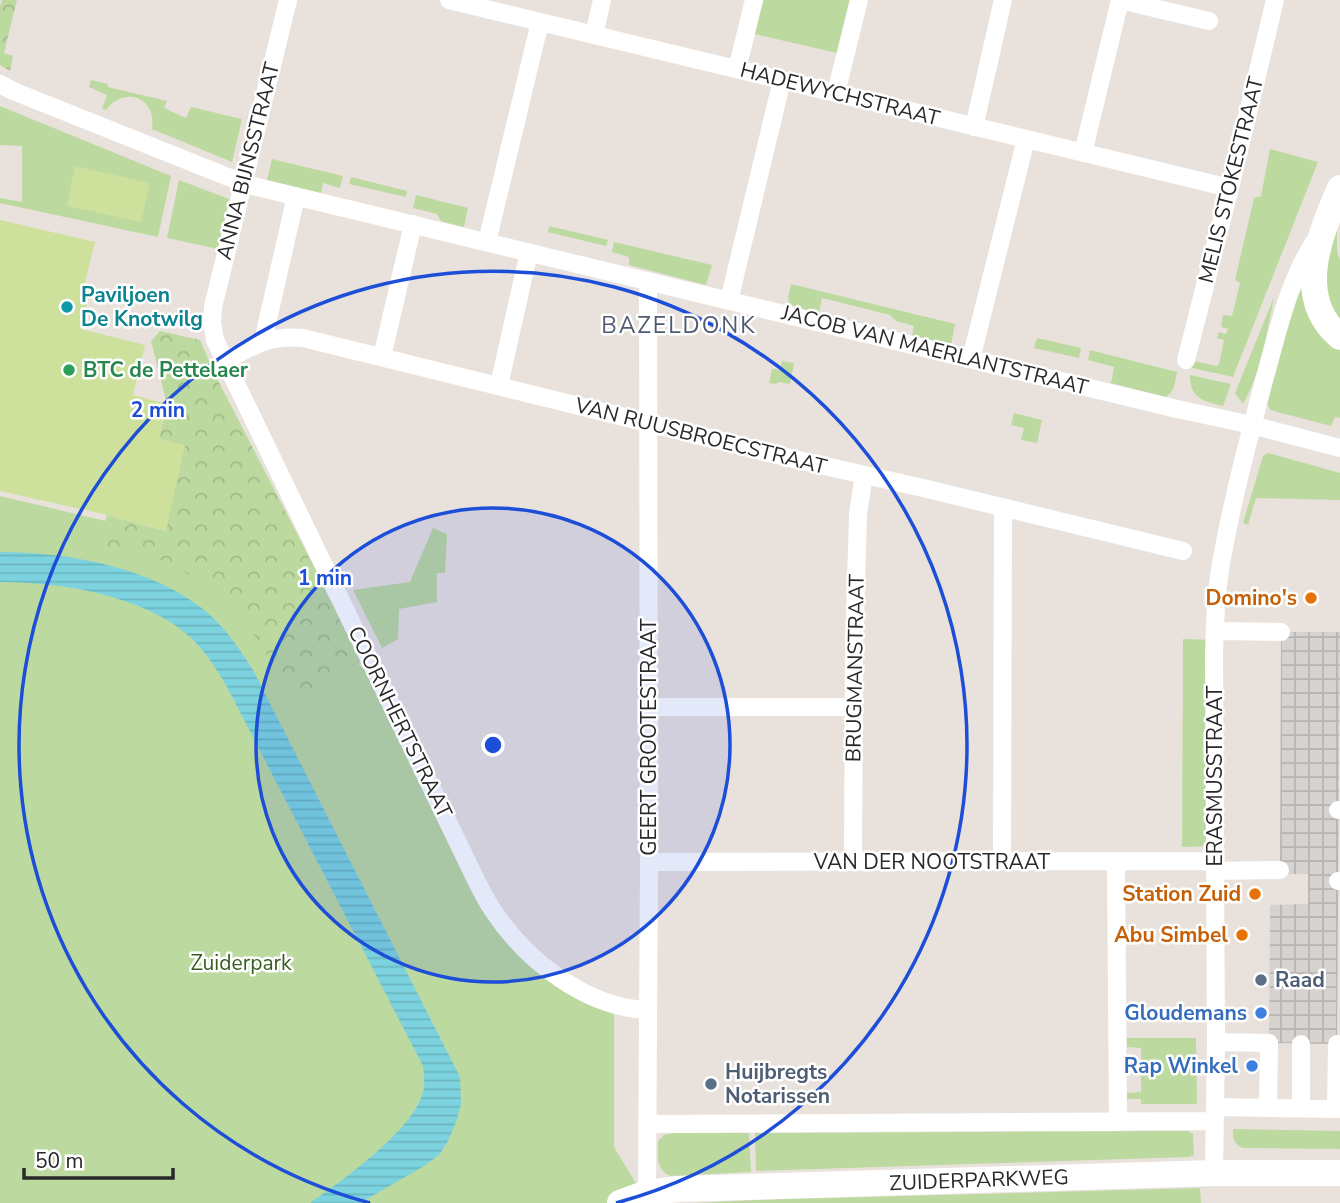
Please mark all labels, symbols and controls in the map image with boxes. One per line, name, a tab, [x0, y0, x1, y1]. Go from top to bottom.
street label: HADEWYCHSTRAAT	[737, 56, 943, 132]
street label: ANNA BIJNSSTRAAT	[210, 59, 286, 263]
street label: MELIS STOKESTRAAT	[1192, 74, 1270, 286]
place label: Paviljoen De Knotwilg	[81, 281, 203, 333]
street label: JACOB VAN MAERLANTSTRAAT	[778, 298, 1092, 402]
marker: Paviljoen De Knotwilg	[59, 299, 75, 315]
district label: BAZELDONK	[601, 310, 757, 341]
place label: BTC de Pettelaer	[83, 356, 249, 384]
marker: BTC de Pettelaer	[61, 362, 77, 378]
street label: VAN RUUSBROECSTRAAT	[571, 391, 830, 481]
text: 2 min	[131, 396, 185, 424]
text: 1 min	[298, 564, 352, 592]
street label: BRUGMANSTRAAT	[839, 573, 871, 762]
place label: Domino's	[1205, 584, 1297, 612]
marker: Domino's	[1303, 590, 1319, 606]
street label: GEERT GROOTESTRAAT	[635, 618, 663, 856]
street label: COORNHERTSTRAAT	[341, 621, 459, 823]
street label: ERASMUSSTRAAT	[1201, 685, 1229, 867]
centre of rings	[481, 733, 505, 757]
street label: VAN DER NOOTSTRAAT	[813, 848, 1051, 876]
place label: Station Zuid	[1122, 880, 1241, 908]
marker: Station Zuid	[1247, 886, 1263, 902]
place label: Abu Simbel	[1114, 921, 1228, 949]
marker: Abu Simbel	[1234, 927, 1250, 943]
park label: Zuiderpark	[190, 949, 292, 977]
place label: Raad	[1275, 966, 1325, 994]
marker: Raad	[1253, 972, 1269, 988]
place label: Gloudemans	[1124, 999, 1247, 1027]
marker: Gloudemans	[1253, 1005, 1269, 1021]
place label: Rap Winkel	[1124, 1052, 1238, 1080]
place label: Huijbregts Notarissen	[725, 1058, 830, 1110]
marker: Rap Winkel	[1244, 1058, 1260, 1074]
marker: Huijbregts Notarissen	[703, 1076, 719, 1092]
scale bar	[24, 1136, 173, 1180]
text: 50 m	[35, 1147, 84, 1175]
street label: ZUIDERPARKWEG	[889, 1163, 1069, 1197]

